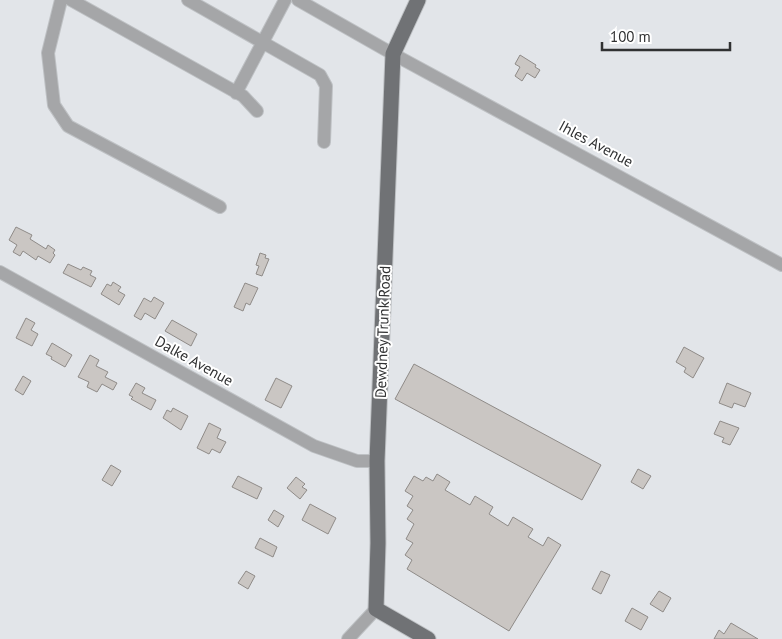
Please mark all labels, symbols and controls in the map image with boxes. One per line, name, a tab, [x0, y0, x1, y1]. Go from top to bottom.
scale bar	[602, 20, 730, 52]
text: 100 m	[610, 27, 651, 46]
street label: Ihles Avenue	[556, 116, 637, 171]
street label: Dewdney Trunk Road	[371, 265, 394, 399]
street label: Dalke Avenue	[152, 331, 237, 390]

